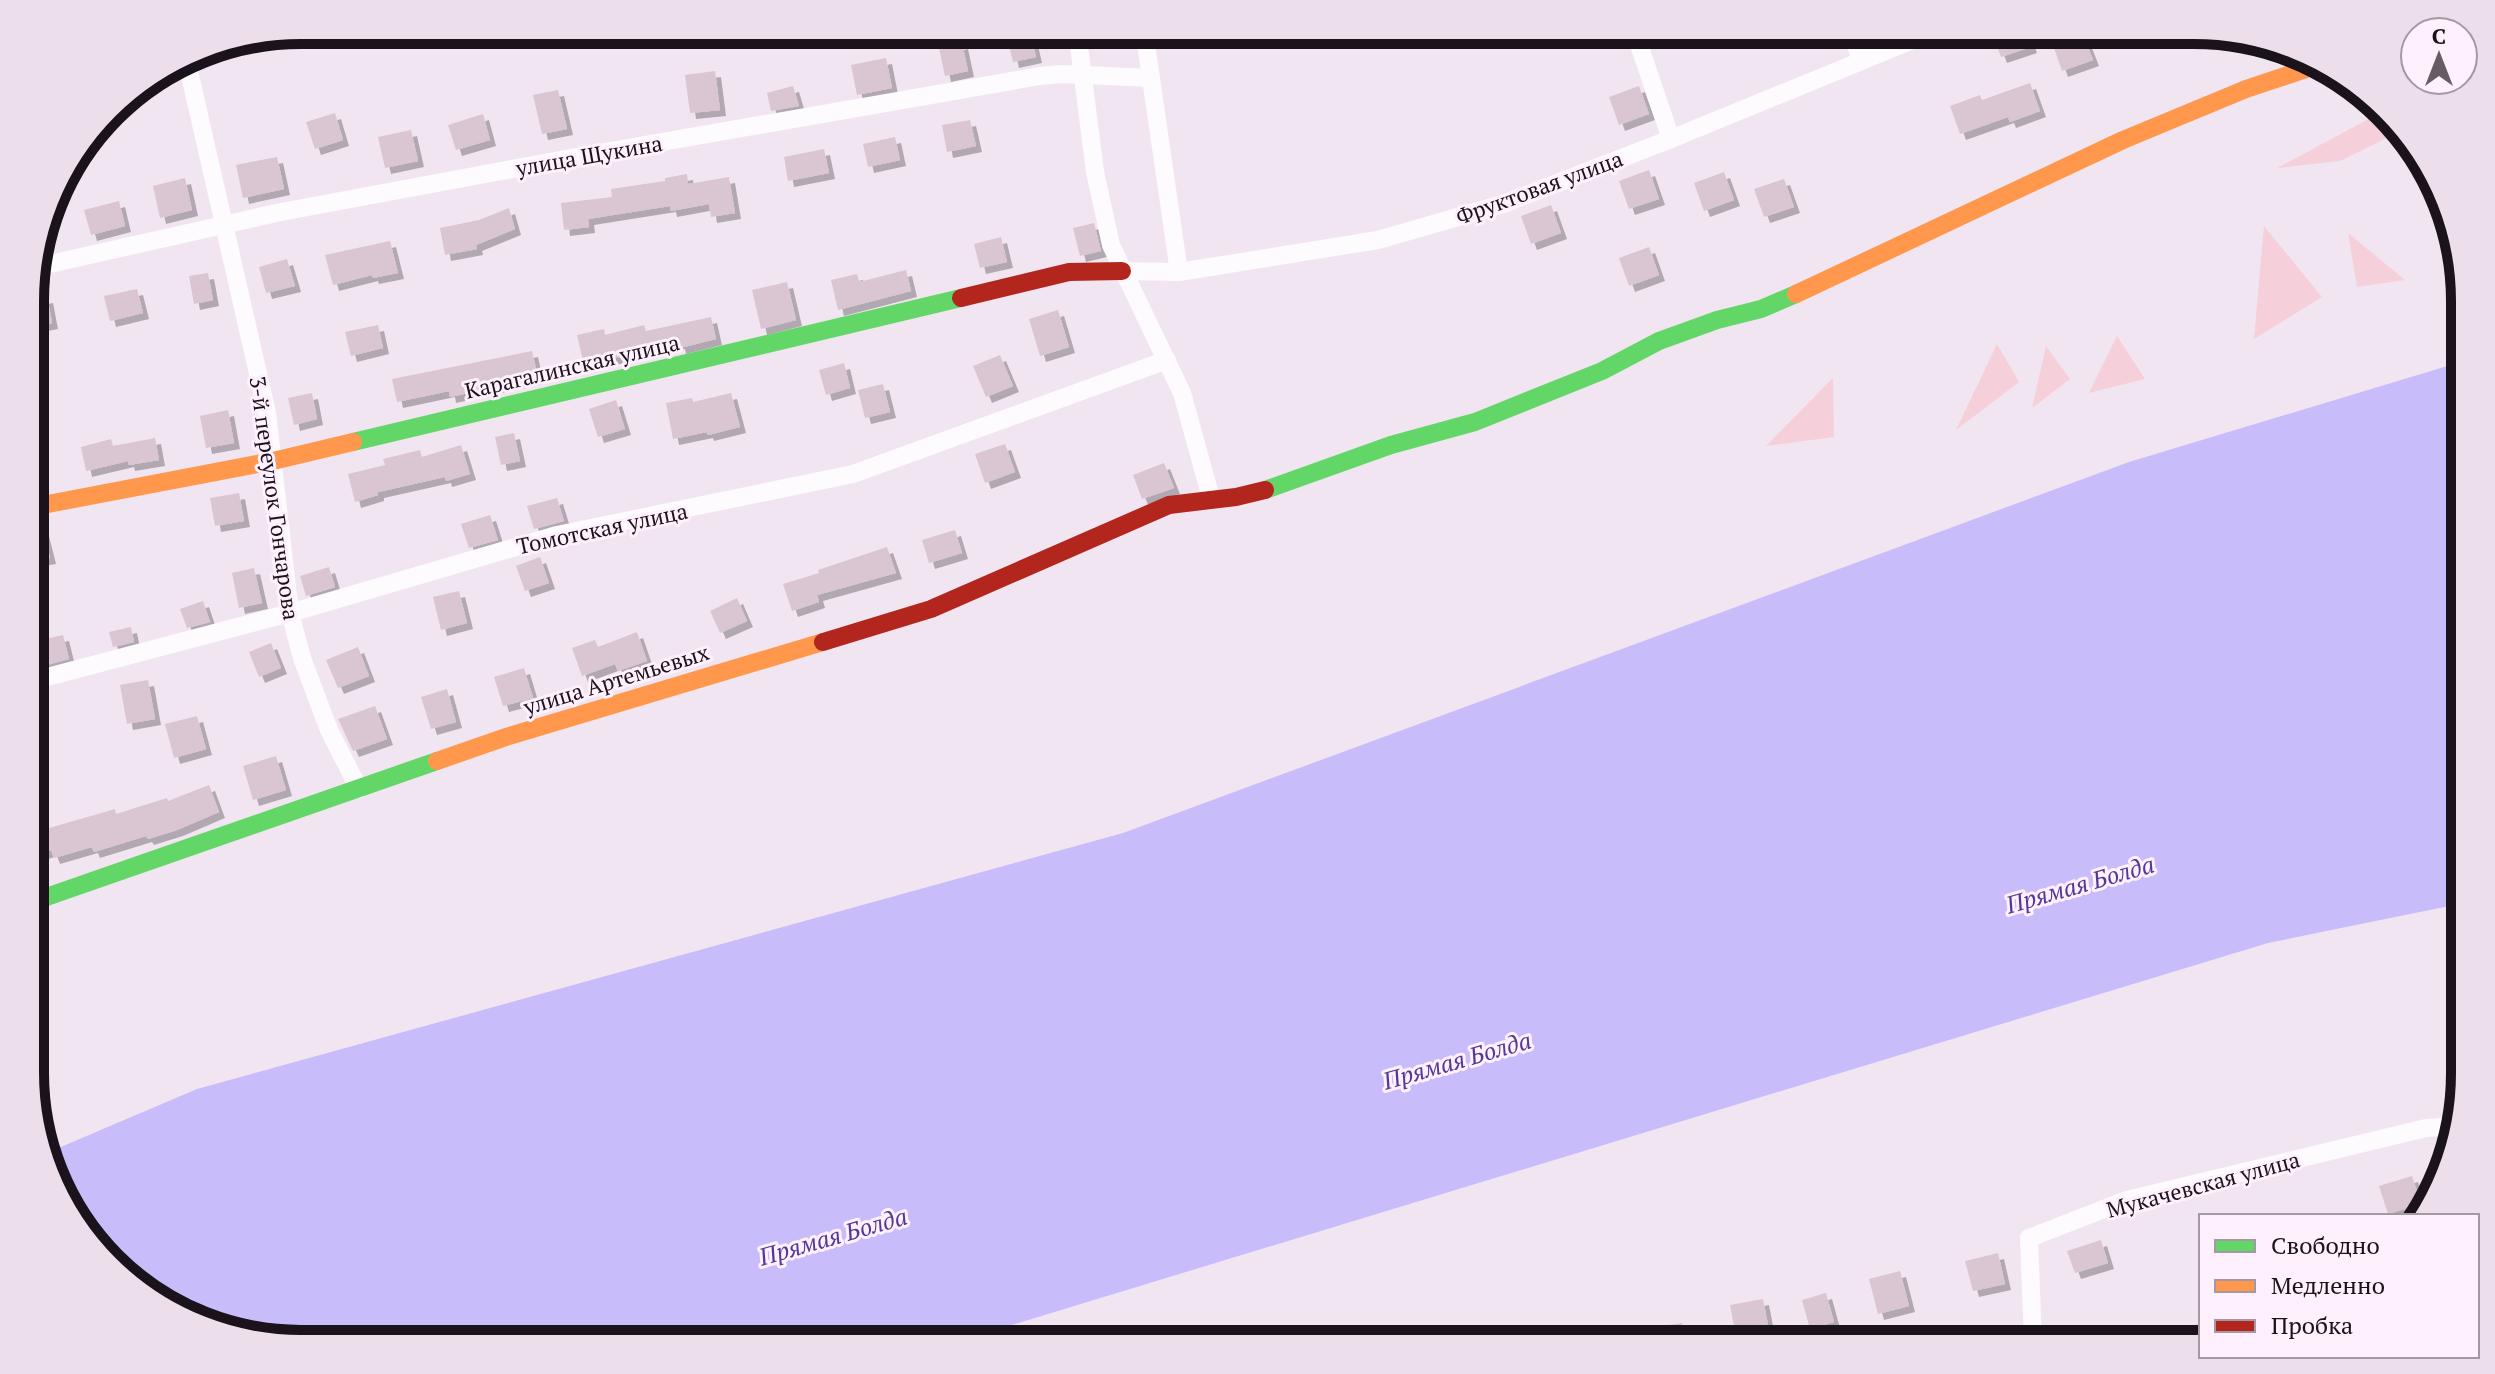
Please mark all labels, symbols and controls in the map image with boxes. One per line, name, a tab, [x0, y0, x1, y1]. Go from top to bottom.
north arrow	[2399, 16, 2479, 96]
text: С	[2432, 21, 2446, 50]
street label: улица Щукина	[513, 128, 664, 182]
street label: Фруктовая улица	[1452, 143, 1626, 231]
street label: Карагалинская улица	[462, 327, 682, 405]
street label: 3-й переулок Гончарова	[244, 374, 306, 622]
street label: Томотская улица	[514, 496, 690, 560]
street label: улица Артемьевых	[519, 637, 713, 721]
water label: Прямая Болда	[2001, 848, 2158, 921]
water label: Прямая Болда	[1378, 1024, 1535, 1097]
street label: Мукачевская улица	[2103, 1144, 2303, 1224]
water label: Прямая Болда	[754, 1200, 911, 1273]
legend	[2199, 1214, 2479, 1358]
text: Свободно	[2271, 1229, 2380, 1261]
text: Медленно	[2271, 1269, 2385, 1301]
text: Пробка	[2271, 1309, 2353, 1341]

